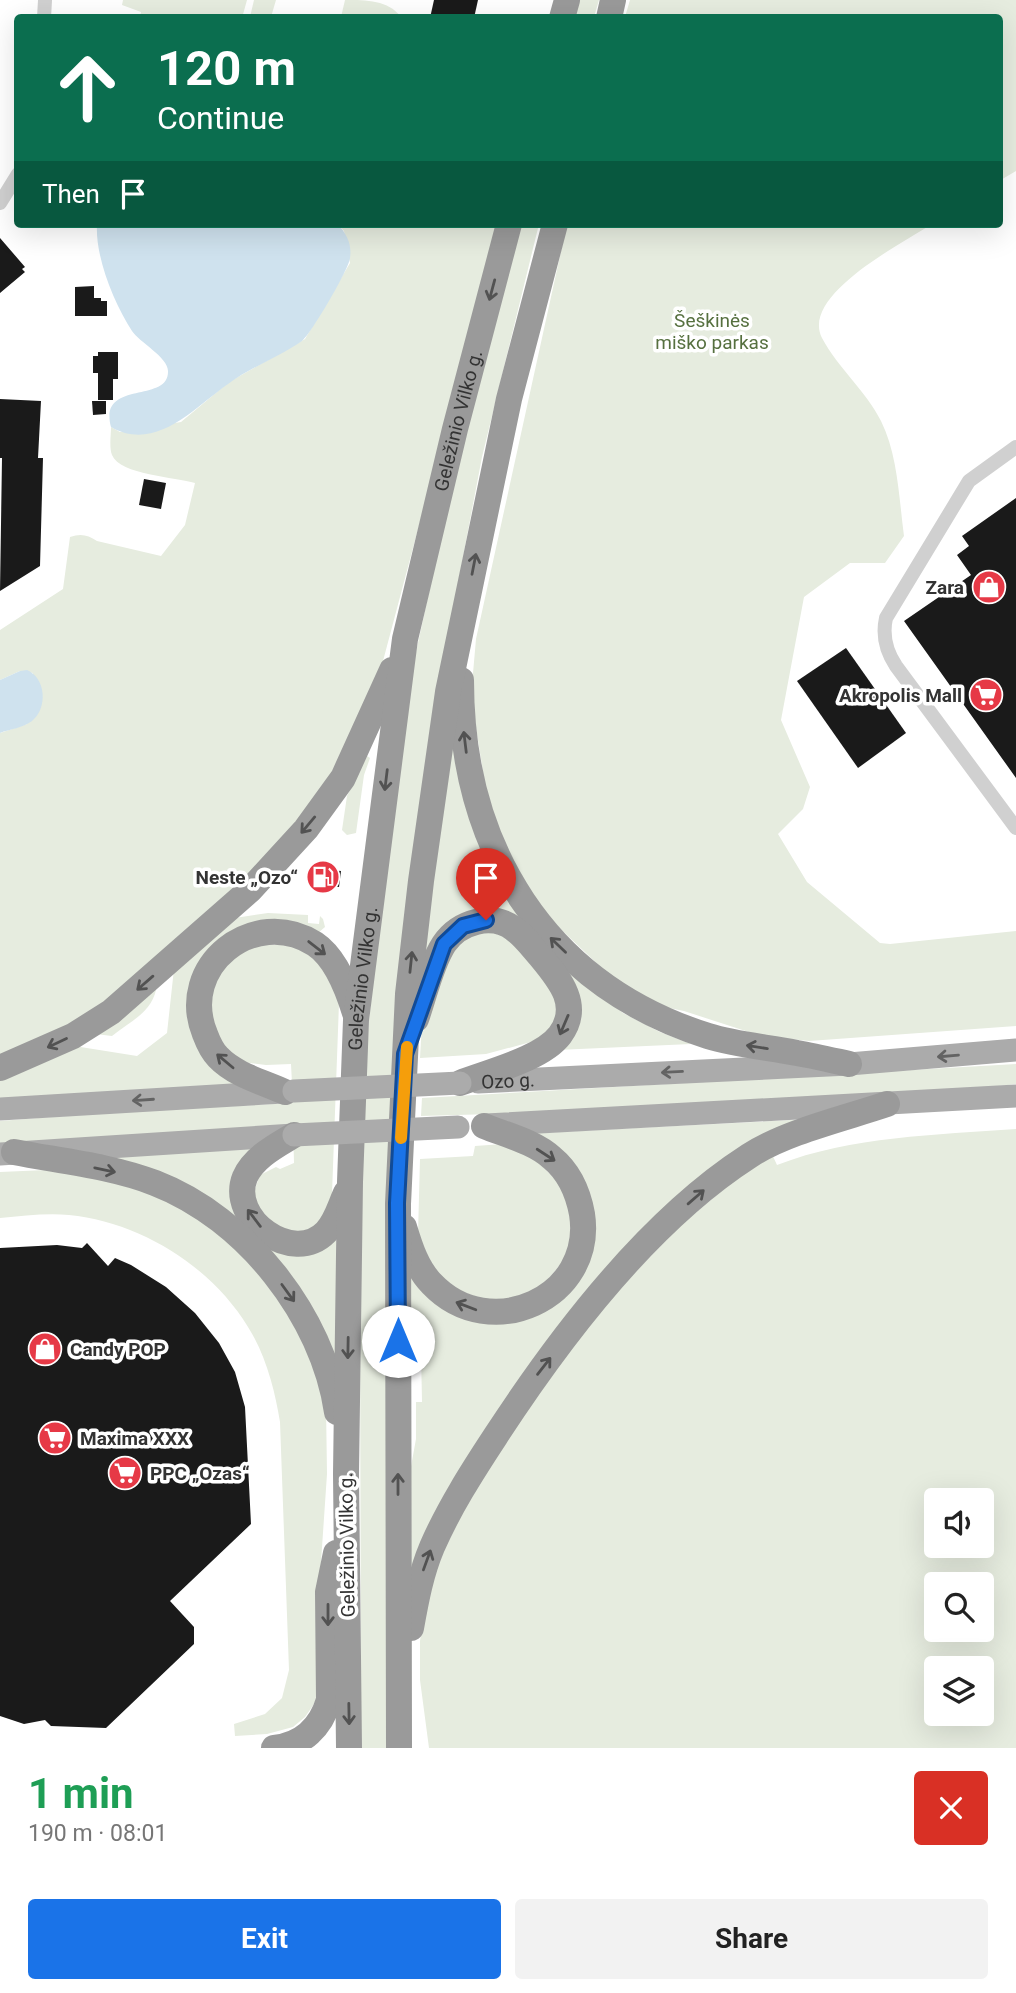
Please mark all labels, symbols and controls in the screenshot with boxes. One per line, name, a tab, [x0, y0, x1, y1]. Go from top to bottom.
text: 120 m	[157, 40, 296, 97]
icon: ahead	[42, 42, 133, 133]
text: Continue	[157, 99, 284, 137]
icon: arrive	[114, 175, 152, 213]
text: Then	[42, 179, 100, 209]
one-way arrow	[484, 279, 497, 301]
park label: Šeškinės miško parkas	[655, 309, 769, 354]
street label: Geležinio Vilko g.	[429, 348, 487, 493]
one-way arrow	[468, 553, 482, 576]
shop icon: Zara	[970, 568, 1008, 606]
place label: Zara	[925, 576, 964, 599]
supermarket icon: Akropolis Mall	[967, 676, 1005, 714]
place label: Akropolis Mall	[839, 684, 962, 707]
one-way arrow	[459, 732, 472, 754]
one-way arrow	[379, 768, 392, 791]
one-way arrow	[301, 816, 316, 834]
pin	[456, 848, 516, 920]
fuel station icon: Neste „Ozo“	[304, 858, 342, 896]
icon: arrive	[467, 859, 505, 897]
place label: Neste „Ozo“	[195, 866, 298, 889]
street label: Geležinio Vilko g.	[343, 905, 382, 1051]
one-way arrow	[550, 937, 567, 954]
one-way arrow	[307, 940, 326, 955]
one-way arrow	[405, 951, 418, 973]
one-way arrow	[136, 975, 154, 991]
one-way arrow	[557, 1014, 570, 1035]
one-way arrow	[47, 1037, 68, 1050]
one-way arrow	[747, 1040, 769, 1053]
one-way arrow	[937, 1050, 960, 1063]
one-way arrow	[216, 1053, 234, 1069]
one-way arrow	[661, 1066, 684, 1079]
street label: Ozo g.	[481, 1068, 535, 1093]
one-way arrow	[132, 1094, 155, 1107]
one-way arrow	[536, 1147, 555, 1162]
one-way arrow	[93, 1163, 116, 1177]
one-way arrow	[687, 1189, 705, 1205]
one-way arrow	[246, 1209, 261, 1227]
one-way arrow	[281, 1283, 296, 1302]
one-way arrow	[455, 1298, 477, 1311]
position arrow	[361, 1304, 435, 1378]
shop icon: Candy POP	[26, 1330, 64, 1368]
one-way arrow	[341, 1336, 355, 1359]
place label: Candy POP	[70, 1338, 166, 1361]
one-way arrow	[537, 1357, 552, 1376]
supermarket icon: Maxima XXX	[36, 1419, 74, 1457]
place label: Maxima XXX	[80, 1427, 189, 1450]
supermarket icon: PPC „Ozas“	[106, 1454, 144, 1492]
place label: PPC „Ozas“	[150, 1462, 250, 1485]
street label: Geležinio Vilko g.	[334, 1472, 360, 1618]
one-way arrow	[391, 1472, 405, 1495]
map controls	[924, 1488, 994, 1726]
button: sound	[924, 1488, 994, 1558]
one-way arrow	[422, 1550, 434, 1572]
button: search	[924, 1572, 994, 1642]
one-way arrow	[321, 1604, 335, 1627]
button: layers	[924, 1656, 994, 1726]
one-way arrow	[342, 1702, 356, 1725]
text: 1 min	[28, 1769, 134, 1818]
button: close	[914, 1771, 988, 1845]
text: 190 m · 08:01	[28, 1820, 167, 1847]
button: Exit	[28, 1899, 501, 1979]
button: Share	[515, 1899, 988, 1979]

